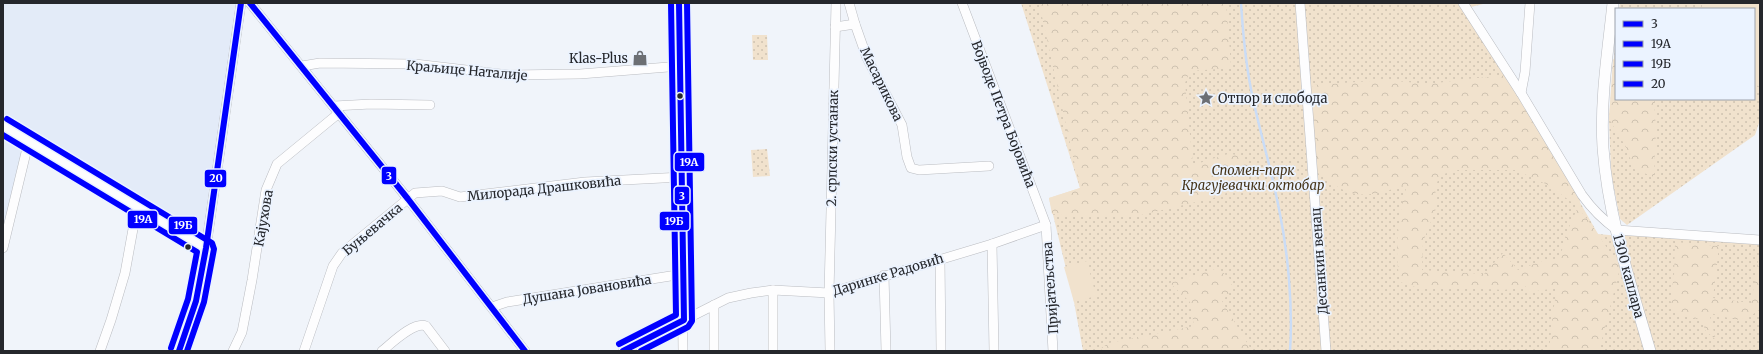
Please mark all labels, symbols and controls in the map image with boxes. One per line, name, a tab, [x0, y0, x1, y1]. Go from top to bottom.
legend	[1615, 8, 1755, 100]
text: 3	[1651, 16, 1658, 31]
text: 19А	[1651, 36, 1671, 51]
street label: Војводе Петра Бојовића	[968, 38, 1039, 190]
street label: Масарикова	[856, 44, 907, 124]
shop icon: Klas-Plus	[631, 49, 649, 67]
place label: Klas-Plus	[569, 50, 628, 67]
text: 19Б	[1651, 56, 1671, 71]
street label: Краљице Наталије	[406, 57, 528, 84]
text: 20	[1651, 76, 1666, 91]
street label: 2. српски устанак	[823, 89, 842, 207]
place icon: Отпор и слобода	[1197, 89, 1215, 107]
place label: Отпор и слобода	[1218, 90, 1327, 107]
unlabelled marker	[675, 91, 685, 101]
line badge: 19А	[674, 152, 705, 172]
text: 19А	[680, 155, 699, 169]
park label: Спомен-парк Крагујевачки октобар	[1182, 162, 1324, 194]
line badge: 3	[381, 166, 397, 185]
line badge: 20	[204, 169, 227, 188]
text: 3	[386, 169, 392, 183]
text: 20	[209, 171, 223, 185]
street label: Милорада Драшковића	[466, 172, 622, 205]
line badge: 3	[674, 186, 690, 205]
street label: Кајухова	[250, 188, 277, 248]
text: 3	[679, 189, 685, 203]
street label: Буњевачка	[339, 199, 406, 259]
street label: Десанкин венац	[1307, 207, 1332, 315]
line badge: 19А	[127, 210, 158, 229]
line badge: 19Б	[659, 211, 690, 231]
text: 19А	[134, 212, 153, 226]
text: 19Б	[665, 214, 684, 228]
line badge: 19Б	[168, 216, 198, 235]
text: 19Б	[174, 218, 193, 232]
street label: 1300 каплара	[1609, 232, 1648, 320]
street label: Пријатељства	[1039, 241, 1062, 335]
unlabelled marker	[183, 242, 193, 252]
street label: Даринке Радовић	[831, 249, 946, 299]
street label: Душана Јовановића	[522, 271, 653, 308]

